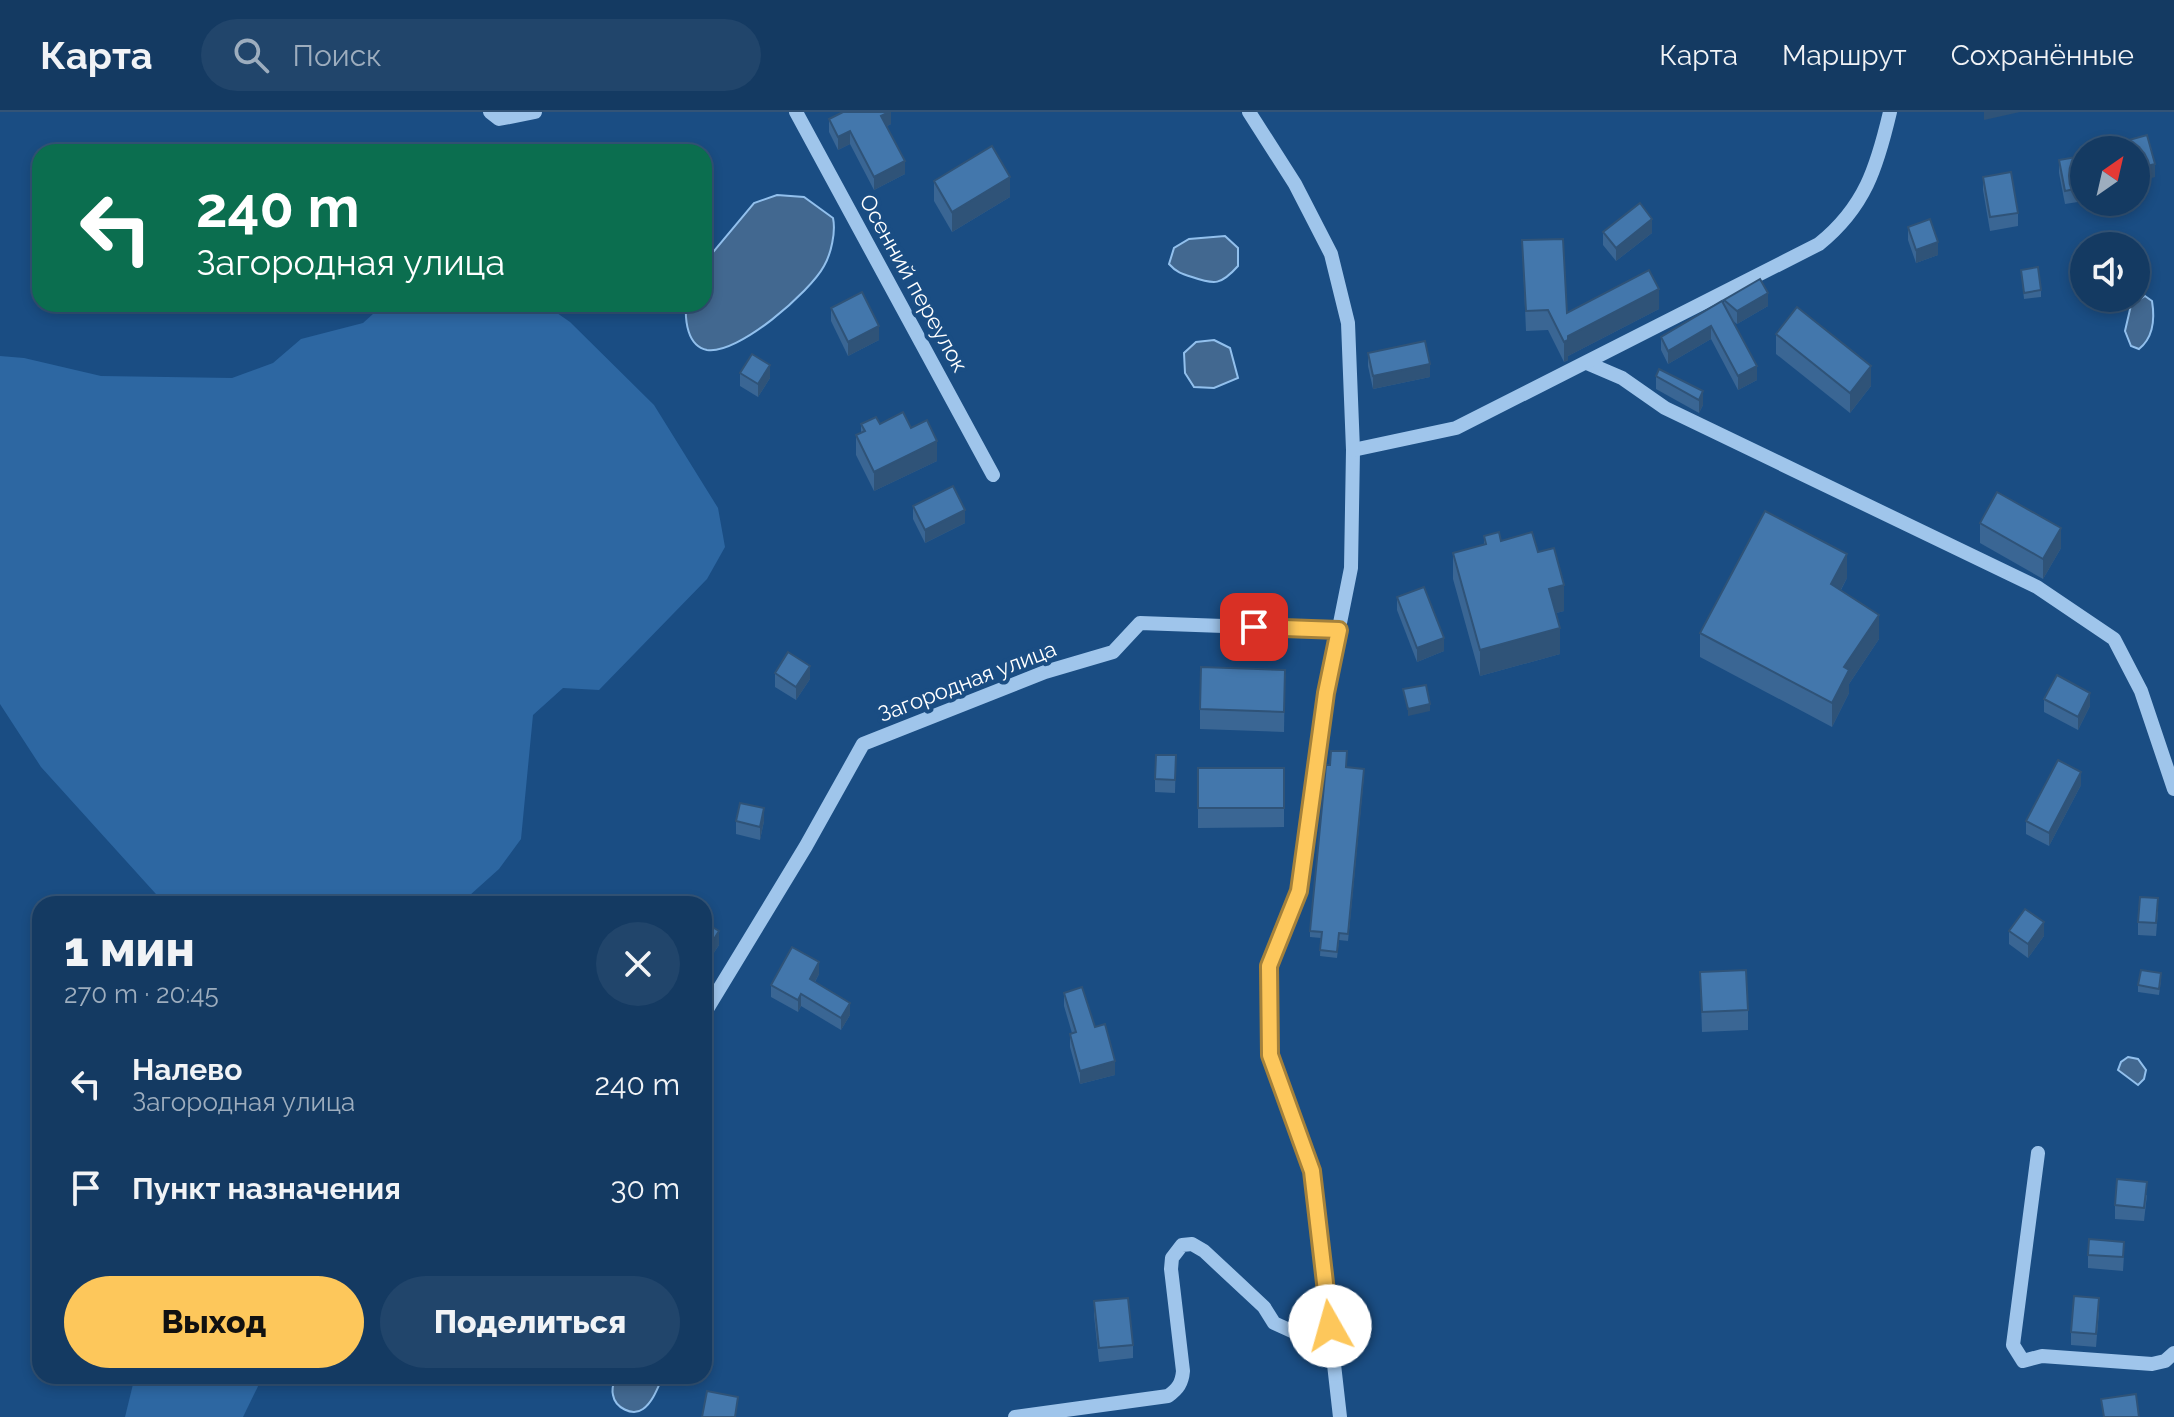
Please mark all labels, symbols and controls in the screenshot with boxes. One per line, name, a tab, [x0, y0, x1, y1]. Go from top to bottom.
search box	[201, 19, 761, 91]
text: Карта	[40, 33, 153, 78]
icon: search	[229, 33, 273, 77]
text: Поиск	[293, 38, 382, 73]
text: Карта	[1659, 39, 1738, 72]
text: Маршрут	[1782, 39, 1907, 72]
text: Сохранённые	[1951, 39, 2134, 72]
north arrow	[2070, 136, 2150, 216]
map controls	[2070, 136, 2150, 312]
text: 240 m	[196, 174, 360, 240]
icon: left	[64, 176, 168, 280]
street label: Осенний переулок	[854, 190, 974, 376]
button: sound	[2070, 232, 2150, 312]
text: Загородная улица	[196, 241, 505, 283]
pin	[1220, 593, 1288, 661]
icon: arrive	[1232, 605, 1276, 649]
street label: Загородная улица	[874, 635, 1060, 727]
text: 1 мин	[64, 921, 195, 977]
button: close	[596, 922, 680, 1006]
text: 270 m · 20:45	[64, 979, 219, 1009]
text: Налево	[132, 1052, 242, 1087]
icon: left	[64, 1062, 108, 1106]
text: 240 m	[594, 1067, 680, 1102]
text: Загородная улица	[132, 1087, 355, 1117]
icon: arrive	[64, 1166, 108, 1210]
text: Пункт назначения	[132, 1171, 401, 1206]
text: 30 m	[610, 1171, 680, 1206]
button: Выход	[64, 1276, 364, 1368]
button: Поделиться	[380, 1276, 680, 1368]
position arrow	[1288, 1284, 1372, 1368]

